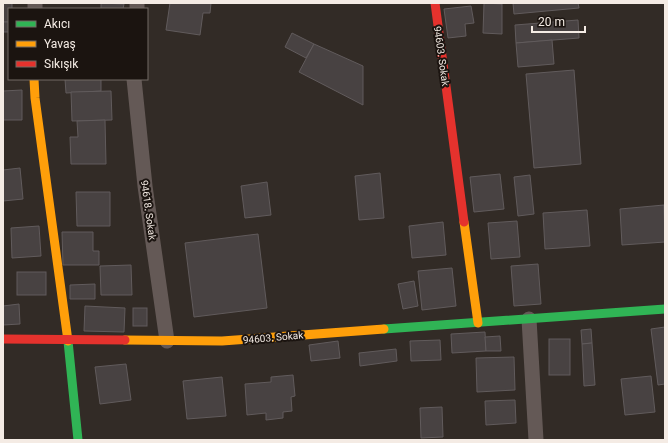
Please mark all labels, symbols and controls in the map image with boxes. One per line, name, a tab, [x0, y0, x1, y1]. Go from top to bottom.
legend	[8, 8, 148, 80]
scale bar	[532, 8, 585, 34]
text: 20 m	[538, 15, 565, 29]
text: Akıcı	[44, 17, 70, 31]
street label: 94603. Sokak	[432, 25, 451, 88]
text: Yavaş	[44, 37, 76, 51]
text: Sıkışık	[44, 57, 79, 71]
street label: 94618. Sokak	[139, 179, 158, 242]
street label: 94603. Sokak	[242, 329, 305, 346]

